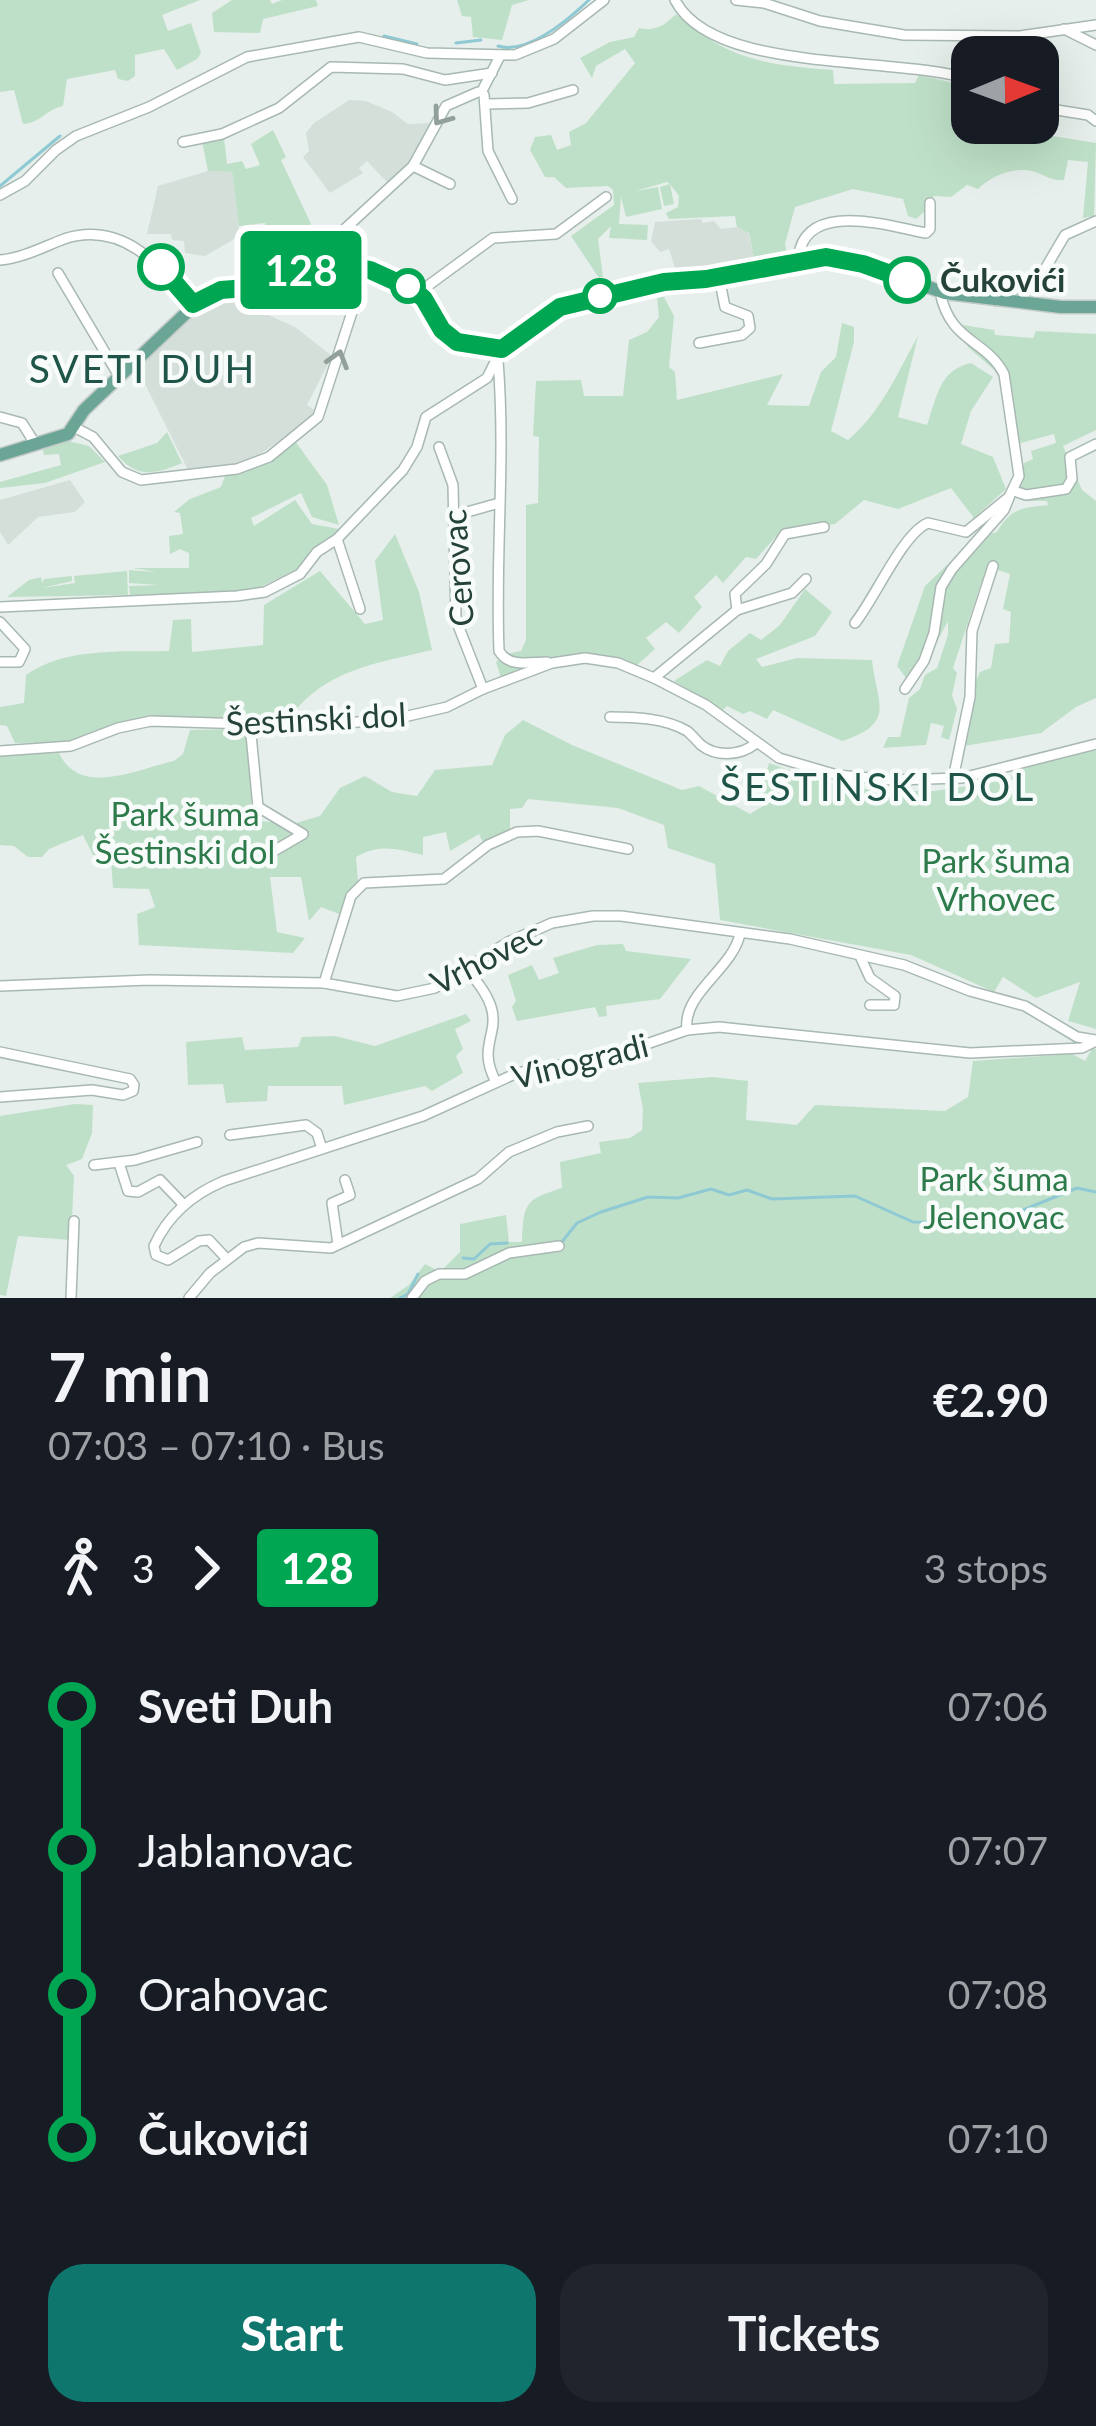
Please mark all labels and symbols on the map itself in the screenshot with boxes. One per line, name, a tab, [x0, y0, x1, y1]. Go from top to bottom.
north arrow	[951, 36, 1059, 144]
one-way arrow	[434, 104, 455, 126]
line badge: 128	[232, 231, 370, 309]
unlabelled marker	[139, 245, 183, 289]
marker: Čukovići	[885, 258, 929, 302]
place label: Čukovići	[940, 259, 1066, 299]
unlabelled marker	[392, 270, 424, 302]
unlabelled marker	[584, 280, 616, 312]
district label: SVETI DUH	[29, 345, 257, 391]
one-way arrow	[324, 349, 349, 370]
street label: Cerovac	[433, 508, 481, 628]
street label: Šestinski dol	[225, 693, 407, 743]
district label: ŠESTINSKI DOL	[720, 763, 1036, 809]
park label: Park šuma Šestinski dol	[95, 793, 275, 871]
park label: Park šuma Vrhovec	[921, 840, 1071, 918]
street label: Vrhovec	[423, 912, 548, 1002]
street label: Vinogradi	[507, 1024, 652, 1096]
park label: Park šuma Jelenovac	[919, 1158, 1069, 1236]

